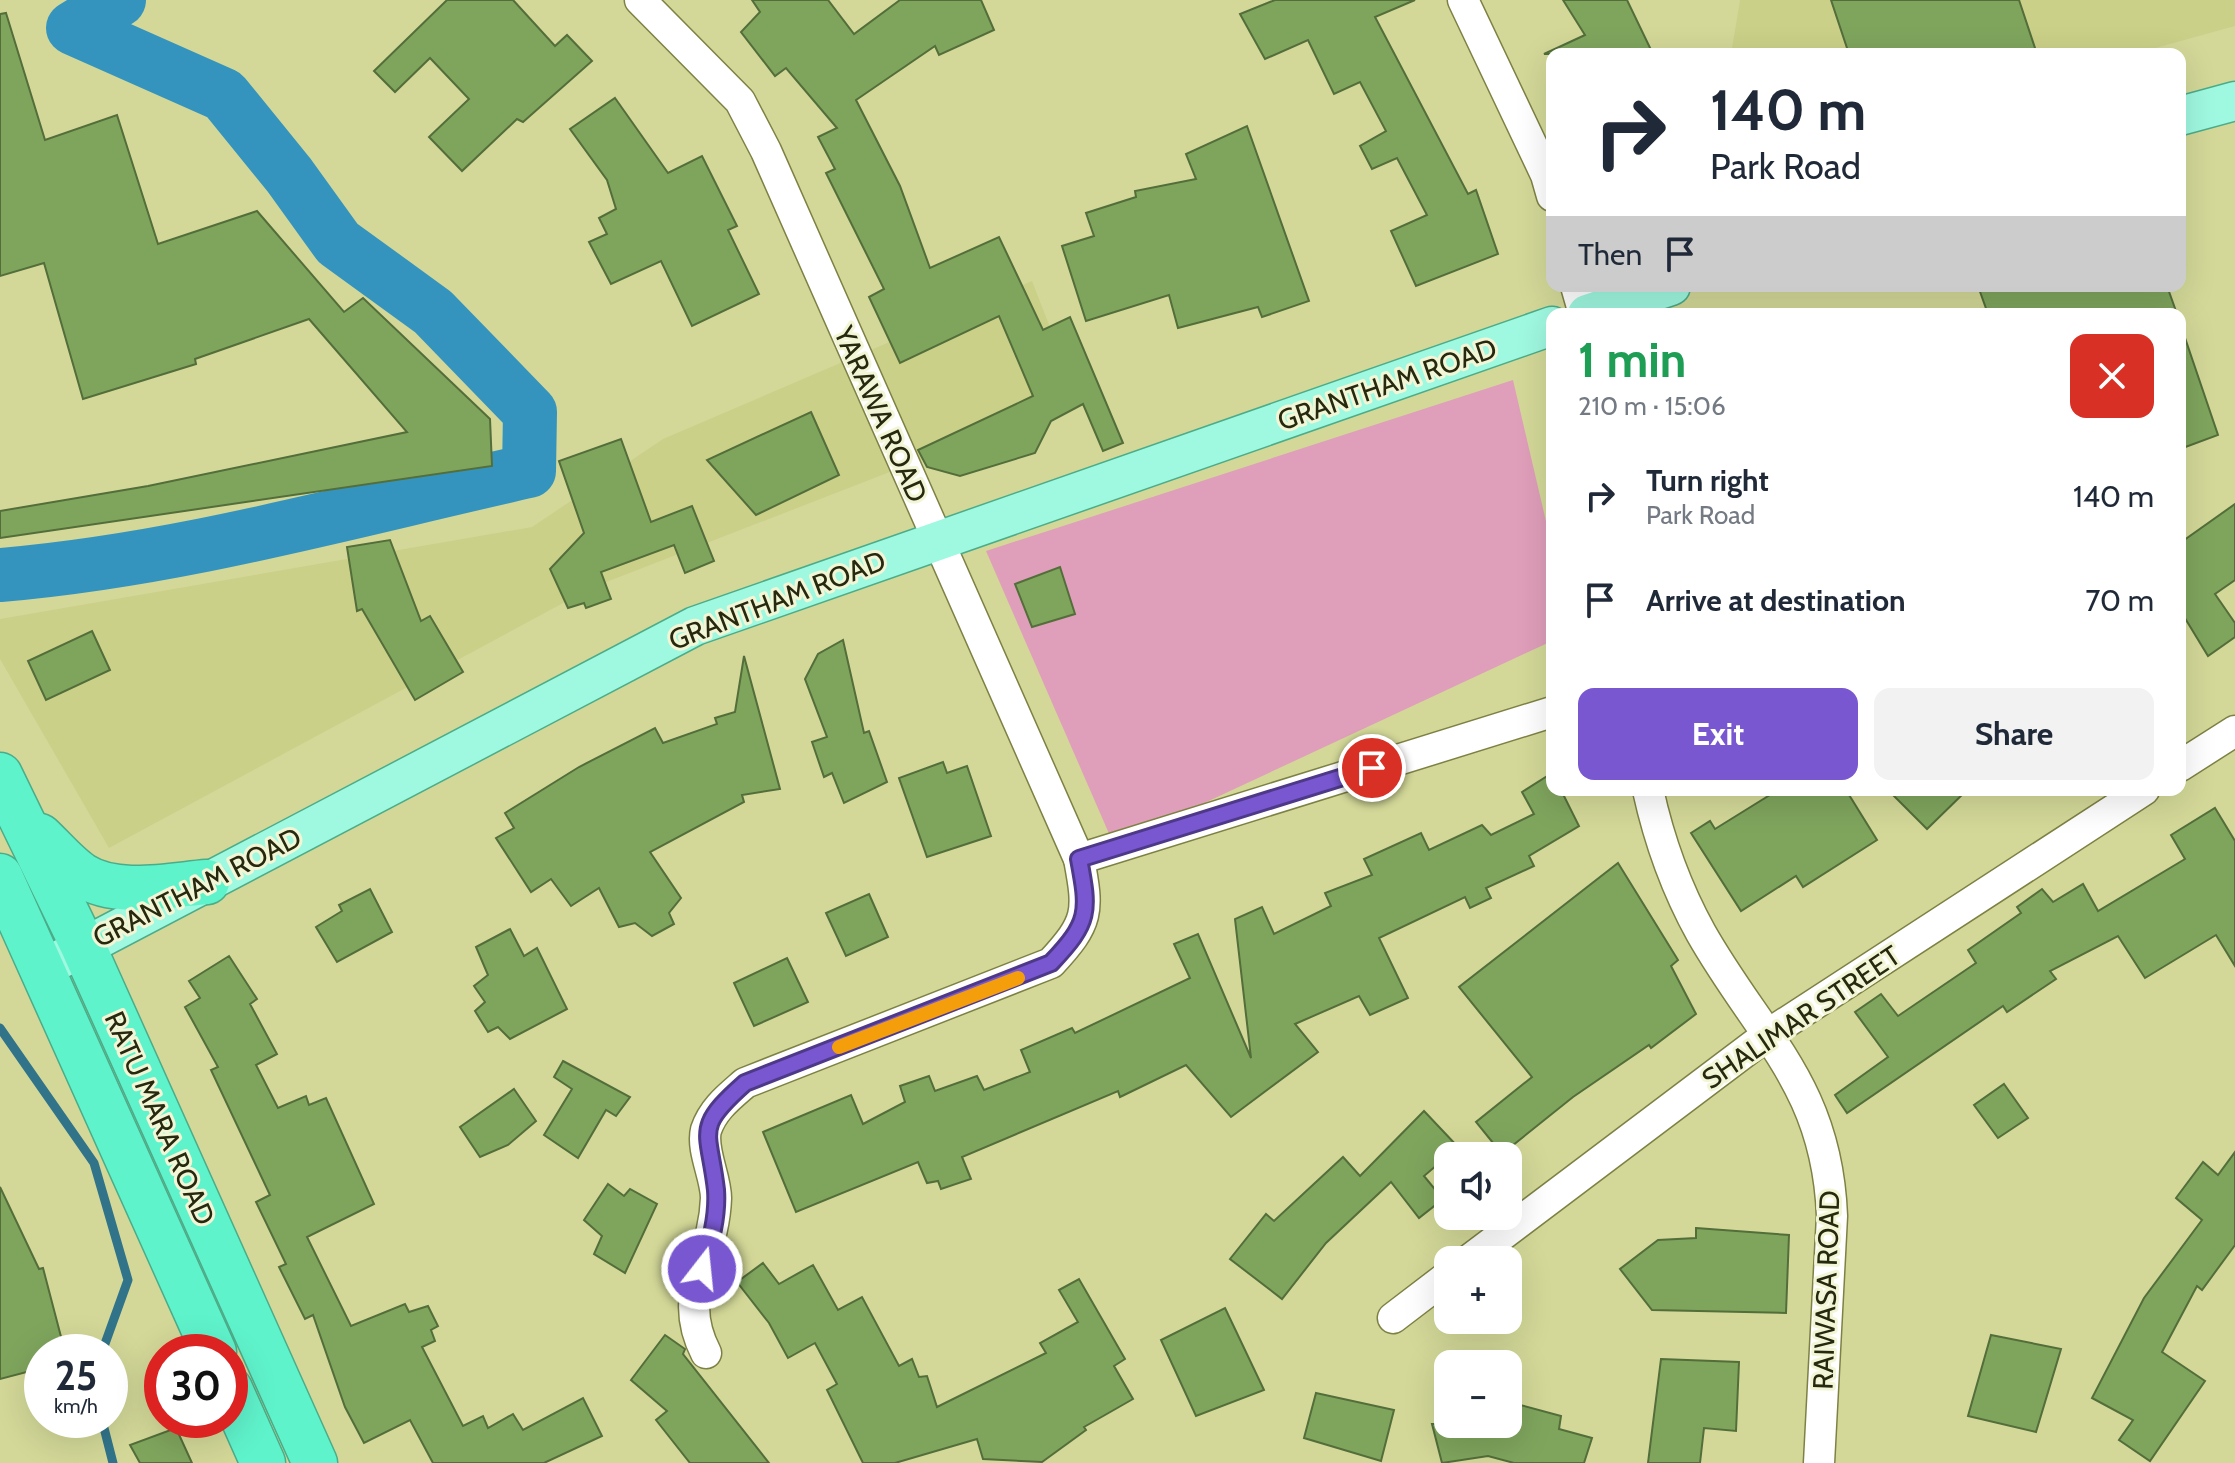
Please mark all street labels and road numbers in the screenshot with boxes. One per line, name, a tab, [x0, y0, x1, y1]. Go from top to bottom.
street label: YARAWA ROAD	[827, 320, 935, 507]
street label: GRANTHAM ROAD	[1273, 331, 1501, 437]
street label: GRANTHAM ROAD	[664, 543, 890, 657]
street label: GRANTHAM ROAD	[87, 820, 307, 954]
street label: SHALIMAR STREET	[1695, 938, 1907, 1096]
street label: RATU MARA ROAD	[98, 1006, 222, 1230]
street label: RAIWASA ROAD	[1806, 1190, 1846, 1390]

